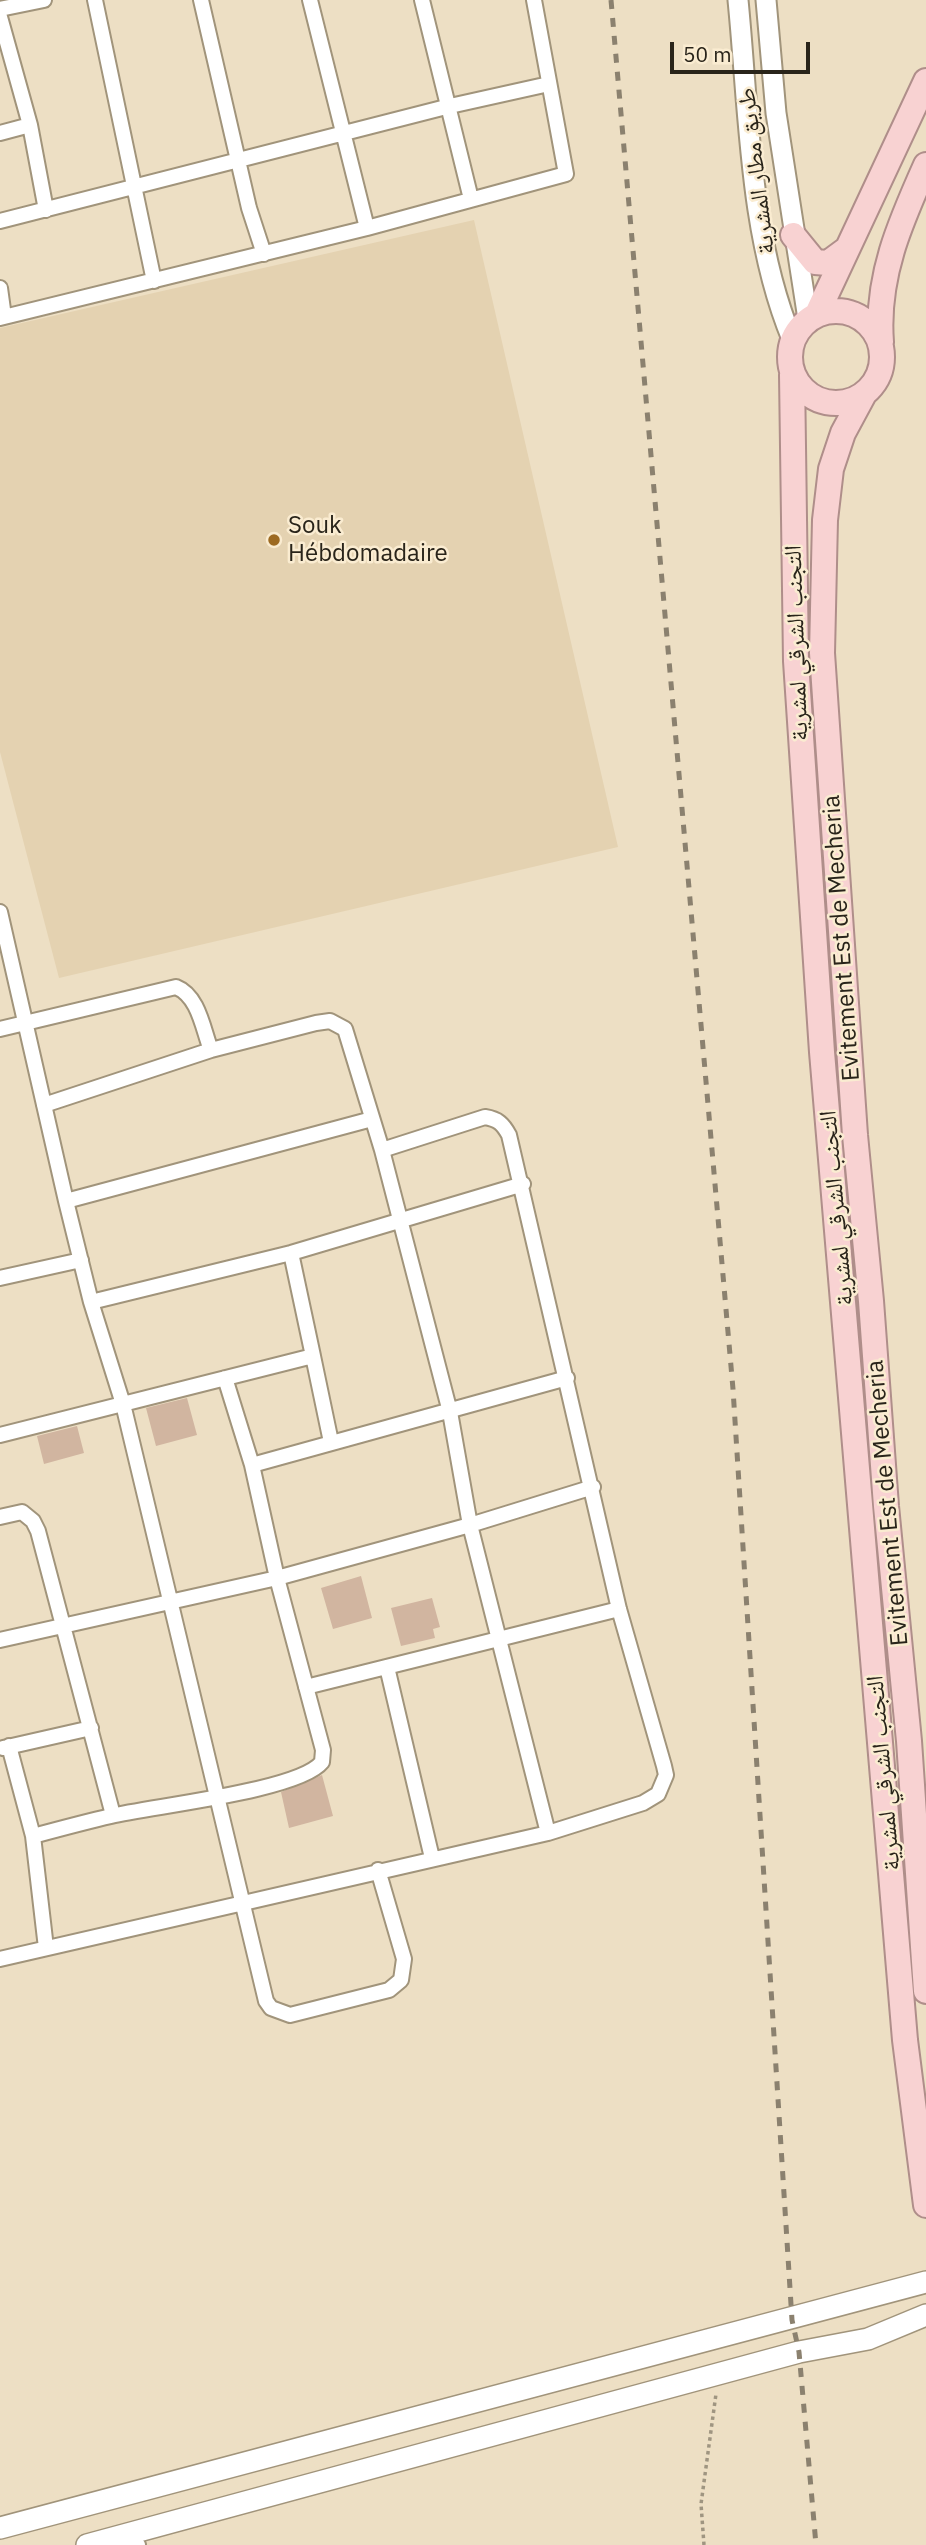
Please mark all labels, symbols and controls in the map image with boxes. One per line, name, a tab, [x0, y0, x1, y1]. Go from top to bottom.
scale bar	[674, 28, 814, 72]
text: 50 m	[683, 40, 732, 68]
street label: طريق مطار المشرية	[733, 86, 781, 256]
place label: Souk Hébdomadaire	[288, 512, 448, 568]
marker: Souk Hébdomadaire	[266, 532, 282, 548]
street label: التجنب الشرقي لمشرية	[779, 545, 815, 741]
street label: Evitement Est de Mecheria	[818, 794, 866, 1082]
street label: التجنب الشرقي لمشرية	[814, 1109, 860, 1307]
street label: Evitement Est de Mecheria	[861, 1359, 915, 1647]
street label: التجنب الشرقي لمشرية	[861, 1674, 907, 1872]

